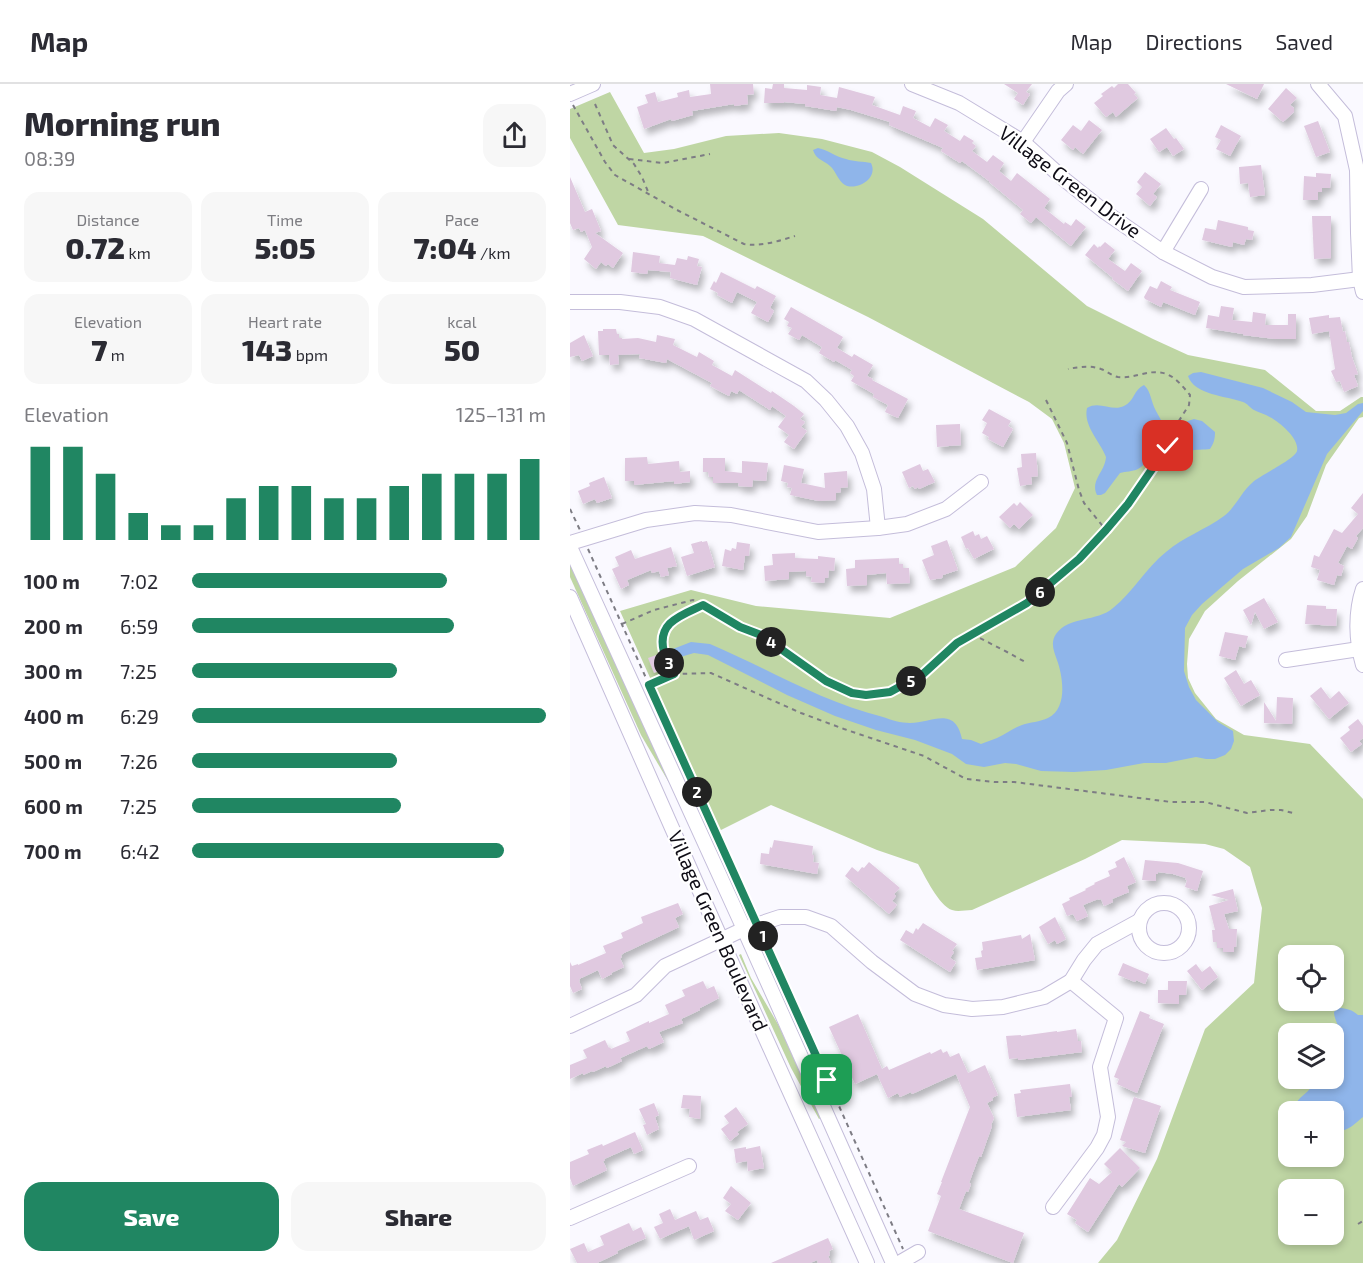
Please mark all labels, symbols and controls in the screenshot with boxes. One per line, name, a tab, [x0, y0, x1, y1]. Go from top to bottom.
text: Map	[30, 24, 88, 58]
text: Map	[1070, 29, 1113, 54]
text: Directions	[1146, 29, 1242, 54]
text: Saved	[1275, 29, 1333, 54]
text: Morning run	[24, 103, 221, 143]
button: share	[483, 104, 546, 167]
street label: Village Green Drive	[995, 120, 1146, 242]
text: 08:39	[24, 146, 75, 170]
text: Distance	[76, 210, 140, 229]
text: Time	[267, 210, 303, 229]
text: Pace	[445, 210, 479, 229]
text: 0.72	[65, 229, 125, 265]
text: 5:05	[254, 229, 316, 265]
text: 7:04	[414, 229, 476, 265]
text: km	[125, 243, 151, 262]
text: /km	[476, 243, 511, 262]
text: Elevation	[74, 312, 142, 331]
text: Heart rate	[248, 312, 322, 331]
text: kcal	[447, 312, 477, 331]
text: 7	[91, 331, 107, 367]
text: 143	[242, 331, 292, 367]
text: 50	[444, 331, 480, 367]
text: m	[107, 345, 125, 364]
text: bpm	[292, 345, 328, 364]
text: Elevation	[24, 402, 109, 426]
text: 125–131 m	[456, 402, 546, 426]
pin	[1142, 420, 1193, 471]
icon: check	[1151, 429, 1184, 462]
text: 100 m	[24, 569, 80, 593]
text: 7:02	[120, 569, 158, 593]
pin: 6	[1025, 577, 1055, 607]
text: 6	[1035, 582, 1045, 601]
text: 200 m	[24, 614, 83, 638]
text: 6:59	[120, 614, 158, 638]
pin: 4	[756, 627, 786, 657]
text: 4	[766, 632, 776, 651]
pin: 3	[654, 648, 684, 678]
text: 3	[664, 653, 674, 672]
text: 300 m	[24, 659, 83, 683]
text: 7:25	[120, 659, 157, 683]
pin: 5	[896, 666, 926, 696]
text: 5	[907, 671, 915, 690]
text: 400 m	[24, 704, 84, 728]
text: 6:29	[120, 704, 159, 728]
text: 500 m	[24, 749, 82, 773]
text: 7:26	[120, 749, 158, 773]
pin: 2	[682, 777, 712, 807]
text: 2	[692, 782, 702, 801]
text: 600 m	[24, 794, 83, 818]
text: 7:25	[120, 794, 157, 818]
street label: Village Green Boulevard	[664, 827, 774, 1034]
text: 700 m	[24, 839, 82, 863]
text: 6:42	[120, 839, 160, 863]
pin: 1	[748, 921, 778, 951]
text: 1	[760, 926, 766, 945]
map controls	[1278, 945, 1344, 1245]
button: locate	[1278, 945, 1344, 1011]
button: layers	[1278, 1023, 1344, 1089]
pin	[801, 1054, 852, 1105]
icon: arrive	[810, 1063, 843, 1096]
button: +	[1278, 1101, 1344, 1167]
button: −	[1278, 1179, 1344, 1245]
button: Save	[24, 1182, 279, 1251]
button: Share	[291, 1182, 546, 1251]

